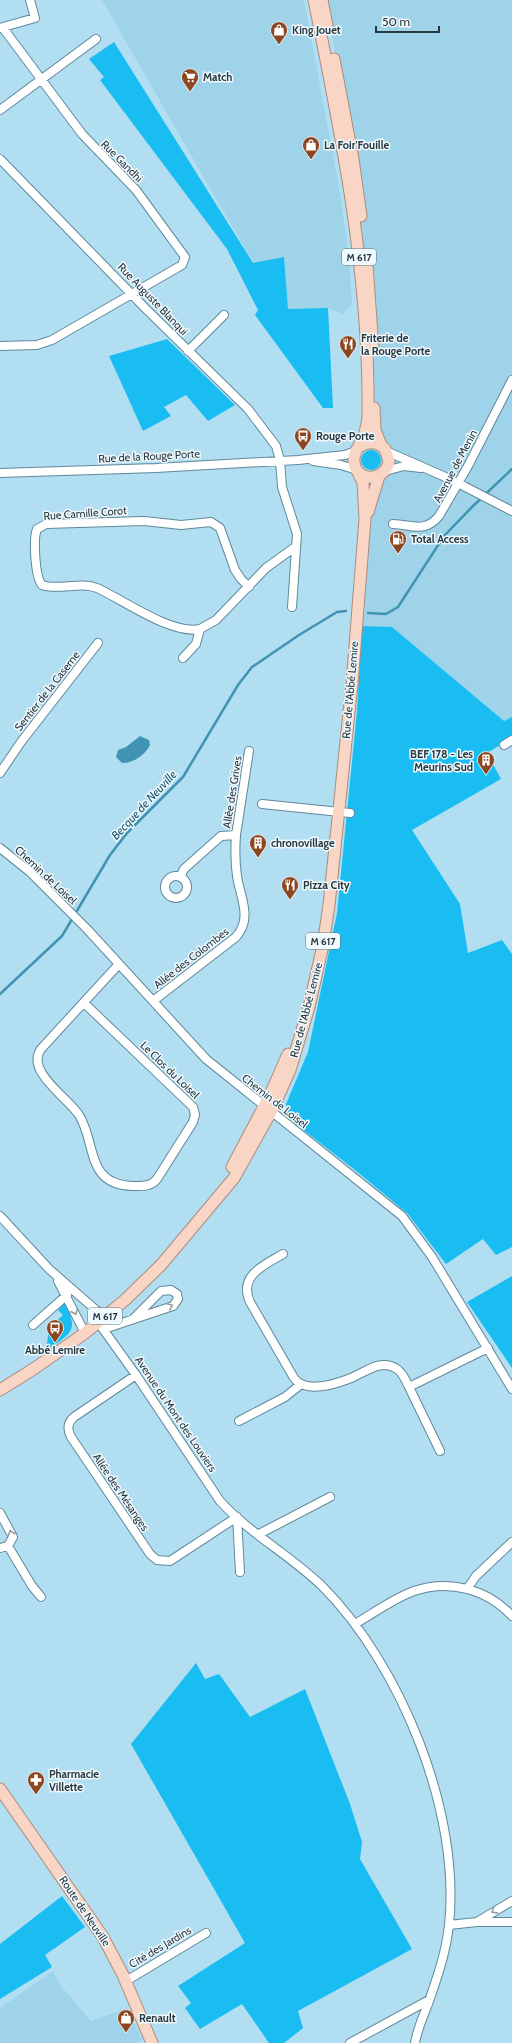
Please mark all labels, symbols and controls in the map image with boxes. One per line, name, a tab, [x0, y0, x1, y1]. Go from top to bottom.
scale bar	[376, 8, 439, 34]
text: 50 m	[382, 14, 410, 29]
shop icon: King Jouet	[269, 20, 289, 45]
place label: King Jouet	[292, 23, 341, 37]
supermarket icon: Match	[180, 67, 200, 92]
place label: Match	[203, 70, 232, 84]
shop icon: La Foir'Fouille	[301, 135, 321, 160]
street label: Rue Gandhi	[98, 137, 146, 185]
place label: La Foir'Fouille	[324, 138, 390, 152]
road number: M 617	[342, 249, 376, 265]
street label: Rue Auguste Blanqui	[115, 260, 191, 338]
place label: Friterie de la Rouge Porte	[361, 331, 431, 358]
restaurant icon: Friterie de la Rouge Porte	[338, 334, 358, 359]
bus stop icon: Rouge Porte	[293, 426, 313, 451]
street label: Avenue de Menin	[430, 427, 480, 505]
place label: Rouge Porte	[316, 429, 375, 443]
street label: Rue de la Rouge Porte	[98, 446, 201, 466]
street label: Rue Camille Corot	[43, 503, 127, 523]
fuel station icon: Total Access	[388, 529, 408, 554]
place label: Total Access	[411, 532, 469, 546]
street label: Rue de l'Abbé Lemire	[339, 640, 361, 739]
street label: Sentier de la Caserne	[11, 648, 83, 734]
place label: BEF 178 - Les Meurins Sud	[410, 747, 473, 774]
building icon: BEF 178 - Les Meurins Sud	[476, 750, 496, 775]
street label: Allée des Grives	[219, 754, 245, 829]
water label: Becque de Neuville	[108, 766, 180, 843]
building icon: chronovillage	[248, 833, 268, 858]
place label: chronovillage	[271, 836, 335, 850]
street label: Chemin de Loisel	[12, 843, 80, 908]
restaurant icon: Pizza City	[280, 875, 300, 900]
place label: Pizza City	[303, 878, 350, 892]
street label: Allée des Colombes	[151, 924, 232, 992]
road number: M 617	[306, 933, 340, 949]
street label: Rue de l'Abbé Lemire	[287, 961, 325, 1059]
street label: Le Clos du Loisel	[138, 1038, 203, 1102]
street label: Chemin de Loisel	[239, 1071, 311, 1131]
one-way arrow	[166, 1303, 174, 1311]
one-way arrow	[70, 1308, 78, 1316]
road number: M 617	[88, 1308, 122, 1324]
bus stop icon: Abbé Lemire	[45, 1318, 65, 1343]
place label: Abbé Lemire	[25, 1343, 85, 1357]
street label: Avenue du Mont des Louviers	[132, 1354, 220, 1475]
street label: Allée des Mésanges	[90, 1451, 152, 1534]
one-way arrow	[7, 1530, 16, 1537]
place label: Pharmacie Villette	[49, 1767, 99, 1794]
pharmacy icon: Pharmacie Villette	[26, 1770, 46, 1795]
street label: Route de Neuville	[56, 1873, 114, 1949]
one-way arrow	[491, 1906, 498, 1914]
street label: Cité des Jardins	[126, 1923, 194, 1971]
shop icon: Renault	[116, 2008, 136, 2033]
place label: Renault	[139, 2011, 176, 2025]

